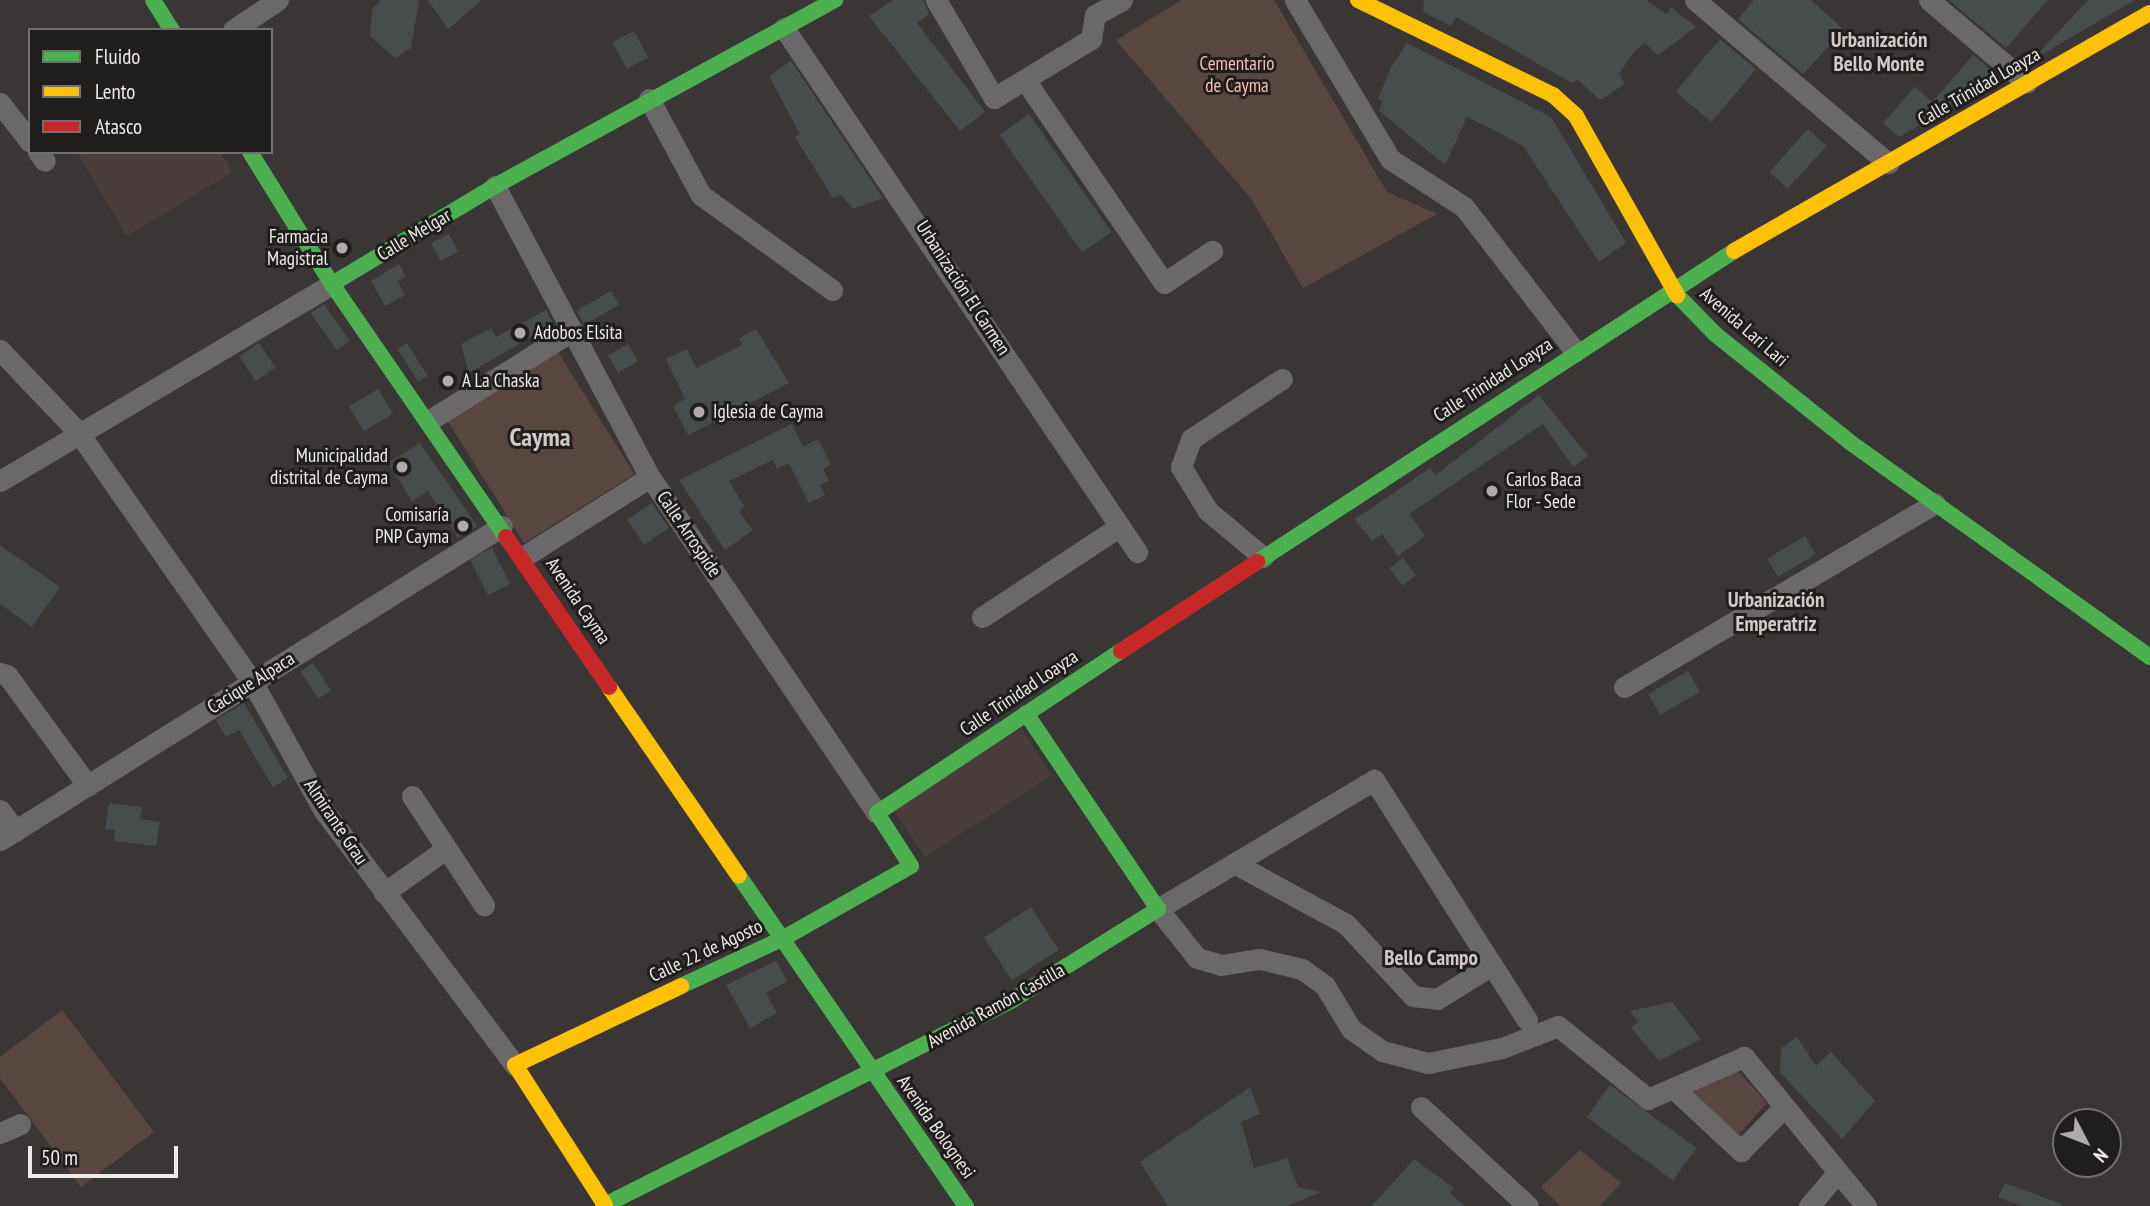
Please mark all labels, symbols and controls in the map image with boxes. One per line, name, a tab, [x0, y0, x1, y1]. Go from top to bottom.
district label: Urbanización Bello Monte	[1831, 27, 1927, 77]
legend	[28, 28, 273, 154]
text: Fluido	[95, 43, 140, 70]
street label: Calle Trinidad Loayza	[1914, 43, 2044, 131]
park label: Cementario de Cayma	[1200, 53, 1274, 97]
text: Lento	[95, 78, 135, 105]
text: Atasco	[95, 113, 142, 140]
street label: Calle Melgar	[373, 204, 455, 266]
street label: Urbanización El Carmen	[911, 216, 1015, 360]
place label: Farmacia Magistral	[267, 226, 328, 270]
marker: Farmacia Magistral	[334, 240, 350, 256]
street label: Avenida Lari Lari	[1695, 283, 1793, 371]
place label: Adobos Elsita	[534, 322, 622, 344]
marker: Adobos Elsita	[512, 325, 528, 341]
street label: Calle Trinidad Loayza	[1429, 333, 1557, 427]
place label: A La Chaska	[462, 370, 540, 392]
marker: A La Chaska	[440, 373, 456, 389]
place label: Iglesia de Cayma	[713, 401, 823, 423]
marker: Iglesia de Cayma	[691, 404, 707, 420]
district label: Cayma	[510, 421, 570, 453]
place label: Municipalidad distrital de Cayma	[270, 445, 388, 489]
marker: Municipalidad distrital de Cayma	[394, 459, 410, 475]
place label: Carlos Baca Flor - Sede	[1506, 469, 1581, 513]
marker: Carlos Baca Flor - Sede	[1484, 483, 1500, 499]
street label: Calle Arrospide	[652, 486, 726, 582]
place label: Comisaría PNP Cayma	[374, 504, 449, 548]
marker: Comisaría PNP Cayma	[455, 518, 471, 534]
street label: Avenida Cayma	[541, 554, 615, 648]
district label: Urbanización Emperatriz	[1728, 587, 1824, 637]
street label: Calle Trinidad Loayza	[955, 645, 1083, 741]
street label: Cacique Alpaca	[203, 647, 299, 719]
street label: Almirante Grau	[299, 775, 373, 869]
street label: Calle 22 de Agosto	[645, 915, 767, 987]
district label: Bello Campo	[1384, 945, 1478, 971]
street label: Avenida Ramón Castilla	[923, 959, 1069, 1053]
street label: Avenida Bolognesi	[892, 1071, 980, 1183]
north arrow	[2052, 1108, 2122, 1178]
scale bar	[32, 1132, 182, 1176]
text: 50 m	[41, 1144, 78, 1171]
text: N	[2089, 1144, 2113, 1168]

